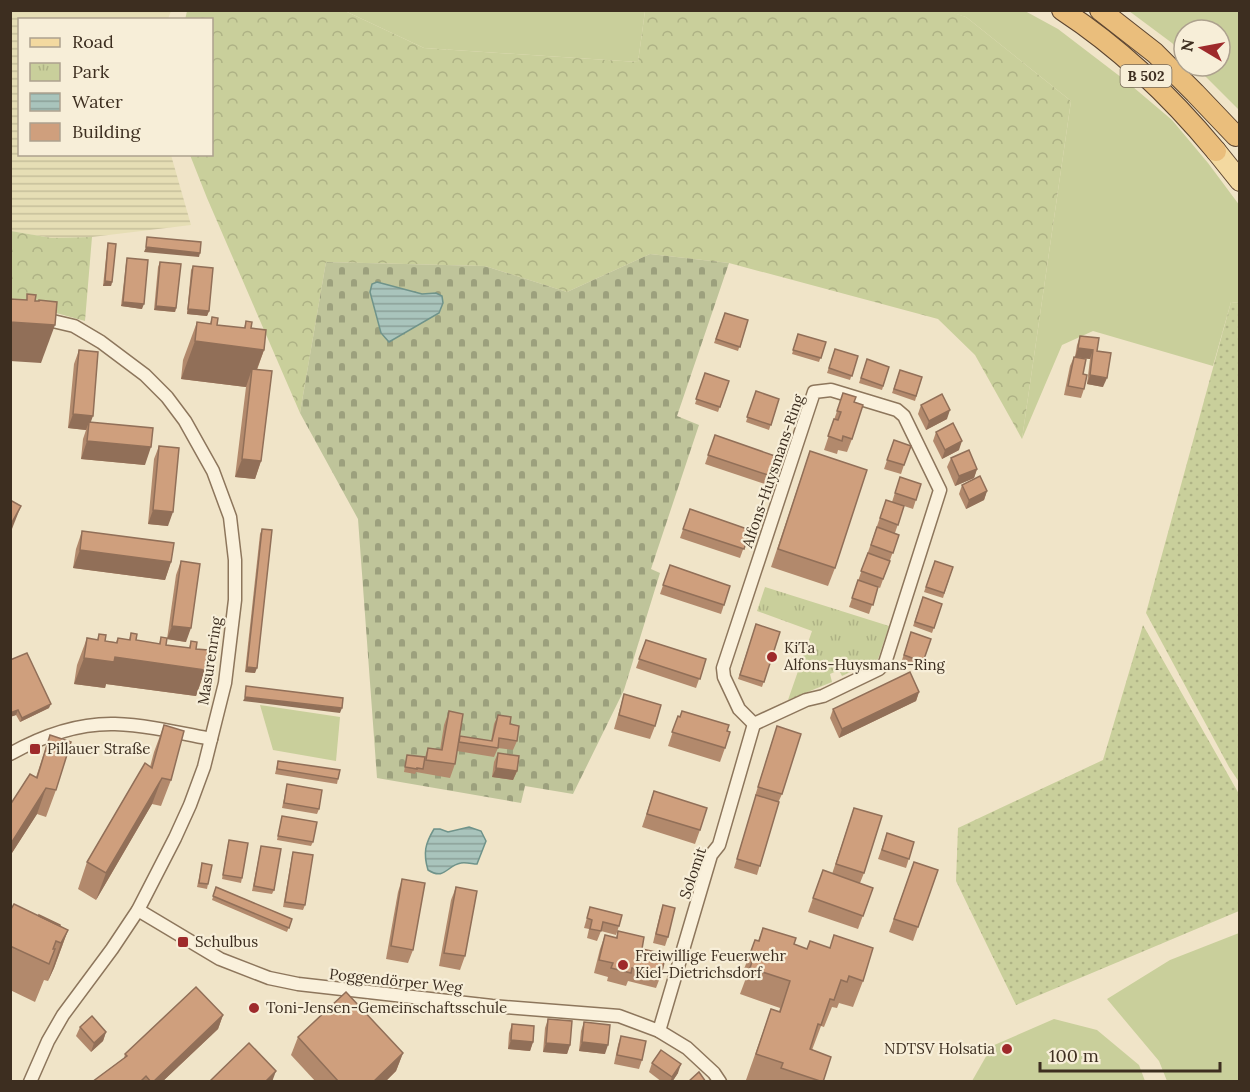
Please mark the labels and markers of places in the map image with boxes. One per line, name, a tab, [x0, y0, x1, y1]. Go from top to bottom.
place label: KiTa Alfons-Huysmans-Ring	[783, 638, 946, 674]
marker: KiTa Alfons-Huysmans-Ring	[765, 650, 779, 664]
place label: Pillauer Straße	[47, 739, 150, 758]
marker: Pillauer Straße	[28, 742, 42, 756]
place label: Schulbus	[195, 932, 258, 951]
marker: Schulbus	[176, 935, 190, 949]
place label: Freiwillige Feuerwehr Kiel-Dietrichsdorf	[635, 946, 786, 982]
marker: Freiwillige Feuerwehr Kiel-Dietrichsdorf	[616, 958, 630, 972]
place label: Toni-Jensen-Gemeinschaftsschule	[266, 998, 507, 1017]
marker: Toni-Jensen-Gemeinschaftsschule	[247, 1001, 261, 1015]
place label: NDTSV Holsatia	[884, 1039, 995, 1058]
marker: NDTSV Holsatia	[1000, 1042, 1014, 1056]

